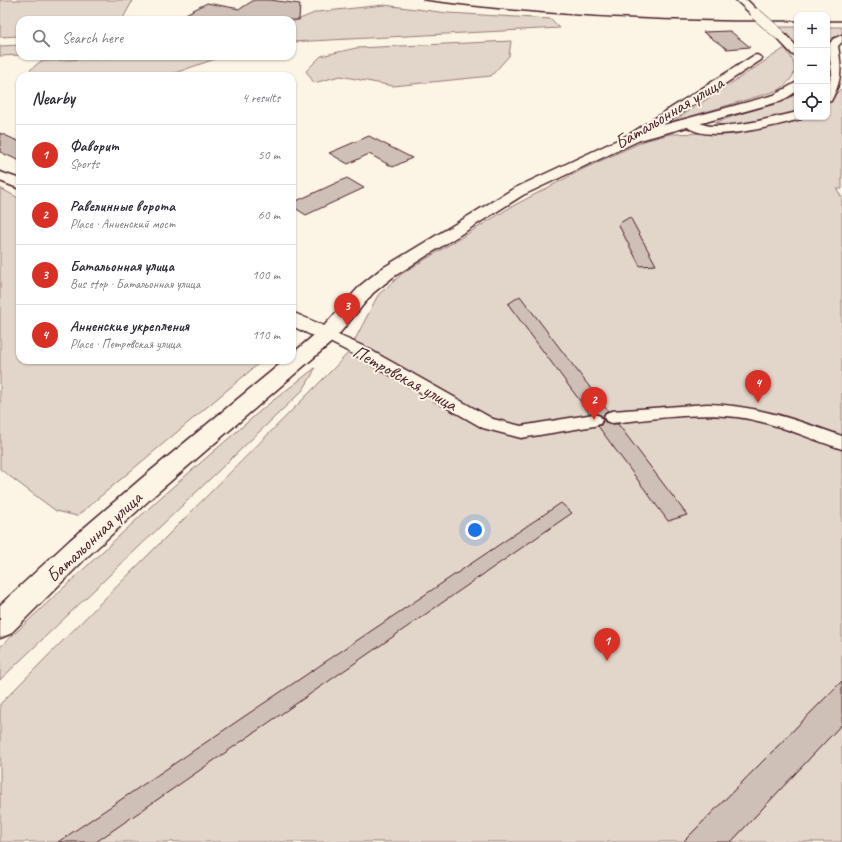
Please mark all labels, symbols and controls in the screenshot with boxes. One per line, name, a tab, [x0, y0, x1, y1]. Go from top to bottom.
map controls	[794, 12, 830, 120]
button: +	[794, 12, 830, 48]
search box	[16, 16, 296, 60]
icon: search	[30, 27, 52, 49]
text: Search here	[62, 29, 123, 48]
button: −	[794, 48, 830, 84]
street label: Батальонная улица	[610, 70, 729, 155]
button: locate	[794, 84, 830, 120]
text: Nearby	[32, 88, 75, 109]
text: 4 results	[242, 90, 280, 106]
text: Фаворит	[70, 137, 119, 156]
text: 1	[42, 147, 48, 163]
text: 50 m	[258, 147, 280, 163]
text: Sports	[70, 156, 99, 172]
text: Равелинные ворота	[70, 197, 175, 216]
text: 2	[42, 207, 48, 223]
text: 60 m	[258, 207, 280, 223]
text: Place · Анненский мост	[70, 216, 175, 232]
text: Батальонная улица	[70, 257, 174, 276]
text: 3	[42, 267, 48, 283]
text: 100 m	[252, 267, 280, 283]
text: Bus stop · Батальонная улица	[70, 276, 200, 292]
pin: 3	[334, 293, 360, 326]
text: Анненские укрепления	[70, 317, 189, 336]
text: 4	[42, 327, 48, 343]
text: 110 m	[252, 327, 280, 343]
text: Place · Петровская улица	[70, 336, 181, 352]
street label: Петровская улица	[349, 340, 463, 417]
pin: 4	[745, 370, 771, 403]
pin: 2	[581, 387, 607, 420]
street label: Батальонная улица	[41, 485, 148, 588]
your location	[465, 520, 485, 540]
pin: 1	[594, 628, 620, 661]

